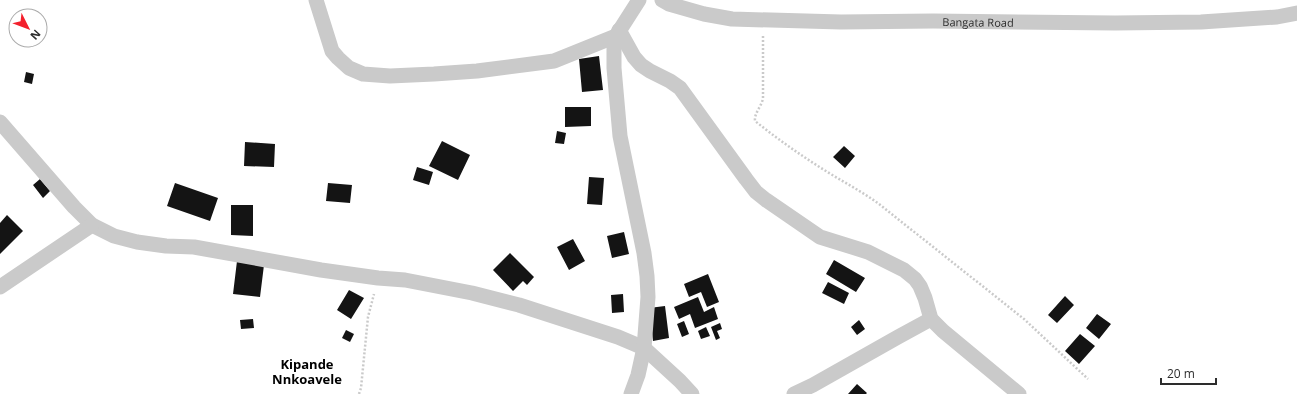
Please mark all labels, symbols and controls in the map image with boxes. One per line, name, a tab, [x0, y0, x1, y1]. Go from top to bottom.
north arrow	[8, 8, 48, 48]
street label: Bangata Road	[942, 14, 1014, 29]
text: N	[27, 27, 44, 43]
district label: Kipande Nnkoavele	[272, 355, 342, 388]
scale bar	[1161, 360, 1216, 386]
text: 20 m	[1167, 365, 1195, 382]

